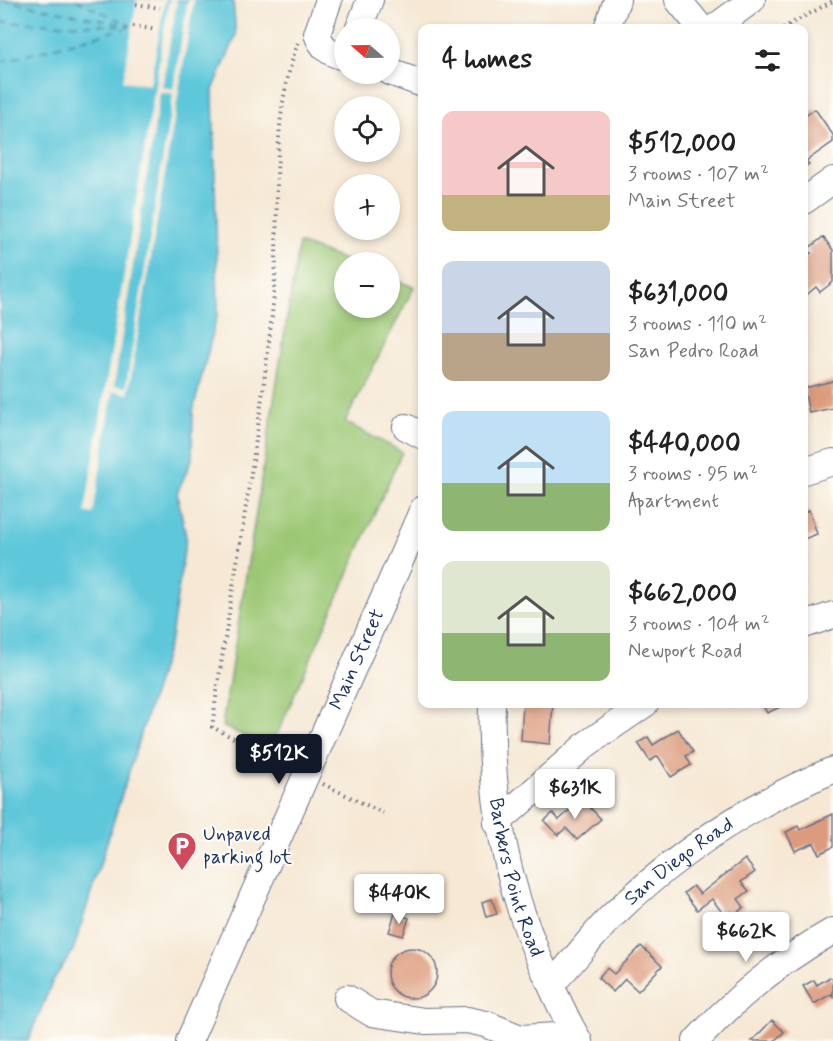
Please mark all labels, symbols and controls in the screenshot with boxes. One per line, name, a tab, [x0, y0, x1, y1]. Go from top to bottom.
north arrow	[334, 18, 400, 84]
map controls	[334, 18, 400, 318]
text: 4 homes	[442, 43, 532, 77]
icon: filters	[751, 44, 784, 77]
button: locate	[334, 96, 400, 162]
text: $512,000	[628, 127, 736, 161]
icon: home	[490, 135, 562, 207]
text: 3 rooms · 107 m²	[628, 161, 769, 188]
button: +	[334, 174, 400, 240]
text: Main Street	[628, 188, 735, 215]
button: −	[334, 252, 400, 318]
text: $631,000	[628, 277, 728, 311]
icon: home	[490, 285, 562, 357]
text: 3 rooms · 110 m²	[628, 311, 767, 338]
text: San Pedro Road	[628, 338, 759, 365]
text: $440,000	[628, 427, 741, 461]
icon: home	[490, 435, 562, 507]
text: 3 rooms · 95 m²	[628, 461, 758, 488]
text: Apartment	[628, 488, 719, 515]
text: $662,000	[628, 577, 737, 611]
icon: home	[490, 585, 562, 657]
street label: Main Street	[323, 605, 391, 714]
text: 3 rooms · 104 m²	[628, 611, 770, 638]
text: Newport Road	[628, 638, 742, 665]
pin: $512K	[237, 734, 321, 785]
text: $512K	[250, 740, 308, 767]
pin: $631K	[533, 769, 617, 820]
text: $631K	[549, 775, 601, 802]
street label: Barbers Point Road	[483, 796, 550, 961]
street label: San Diego Road	[618, 811, 739, 912]
place label: Unpaved parking lot	[203, 821, 292, 873]
parking icon: Unpaved parking lot	[166, 830, 198, 872]
pin: $440K	[357, 874, 441, 925]
text: $440K	[368, 880, 430, 907]
pin: $662K	[704, 912, 788, 963]
text: $662K	[716, 918, 776, 945]

